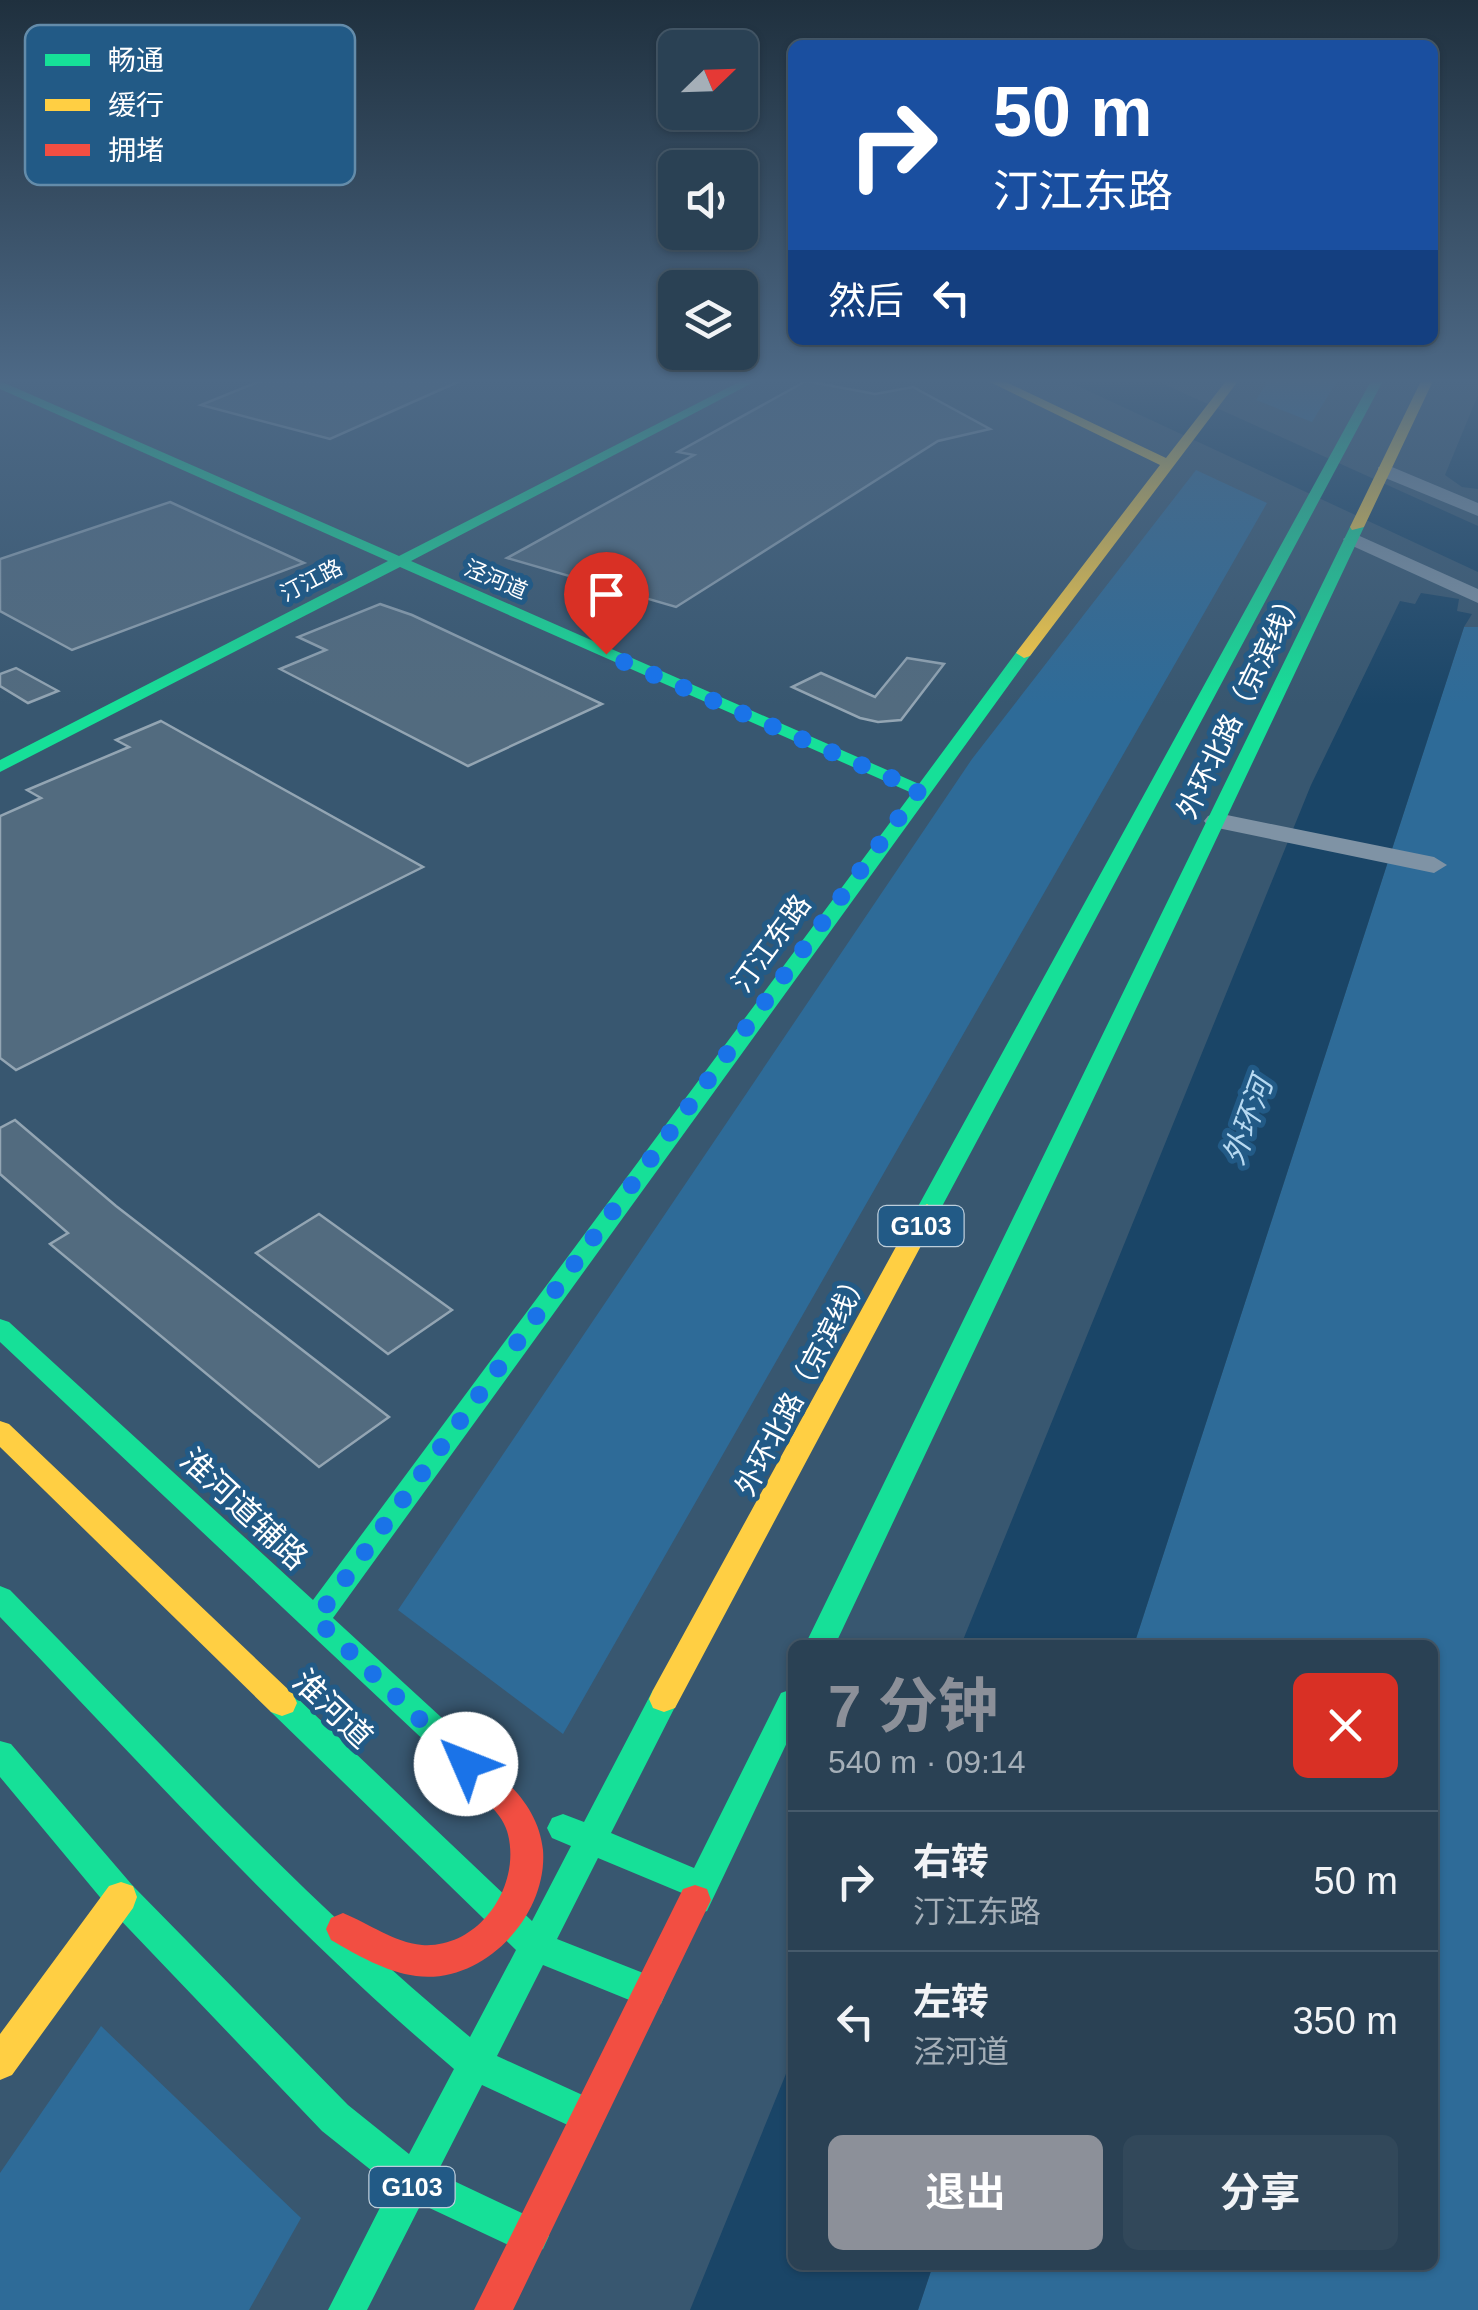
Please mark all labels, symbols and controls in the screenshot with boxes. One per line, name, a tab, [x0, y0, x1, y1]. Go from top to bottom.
legend	[25, 25, 355, 185]
north arrow	[658, 30, 758, 130]
map controls	[658, 30, 758, 370]
text: 畅通	[108, 45, 164, 76]
text: 50 m	[993, 73, 1153, 151]
icon: right	[828, 80, 958, 210]
text: 缓行	[108, 90, 164, 121]
text: 拥堵	[108, 135, 164, 166]
button: sound	[658, 150, 758, 250]
text: 汀江东路	[993, 166, 1173, 217]
button: layers	[658, 270, 758, 370]
icon: left	[924, 270, 979, 325]
text: 然后	[828, 280, 904, 322]
pin	[564, 552, 649, 655]
street label: 汀江路	[276, 554, 346, 607]
street label: 泾河道	[461, 555, 531, 604]
icon: arrive	[579, 567, 634, 622]
street label: 外环北路（京滨线）	[1171, 583, 1310, 823]
street label: 汀江东路	[726, 889, 817, 998]
water label: 外环河	[1217, 1068, 1280, 1169]
road number: G103	[878, 1206, 964, 1246]
street label: 外环北路（京滨线）	[730, 1264, 875, 1501]
street label: 淮河道辅路	[173, 1441, 315, 1577]
street label: 淮河道	[286, 1663, 380, 1755]
text: 7 分钟	[828, 1673, 998, 1740]
button: close	[1293, 1673, 1398, 1778]
position arrow	[414, 1712, 518, 1816]
text: 540 m · 09:14	[828, 1744, 1025, 1780]
text: 右转	[913, 1841, 989, 1883]
icon: right	[828, 1854, 883, 1909]
text: 50 m	[1314, 1860, 1398, 1902]
text: 汀江东路	[913, 1894, 1041, 1930]
text: 左转	[913, 1981, 989, 2023]
icon: left	[828, 1994, 883, 2049]
text: 350 m	[1292, 2000, 1398, 2042]
text: 泾河道	[913, 2034, 1009, 2070]
button: 退出	[828, 2135, 1103, 2250]
button: 分享	[1123, 2135, 1398, 2250]
road number: G103	[370, 2167, 454, 2207]

